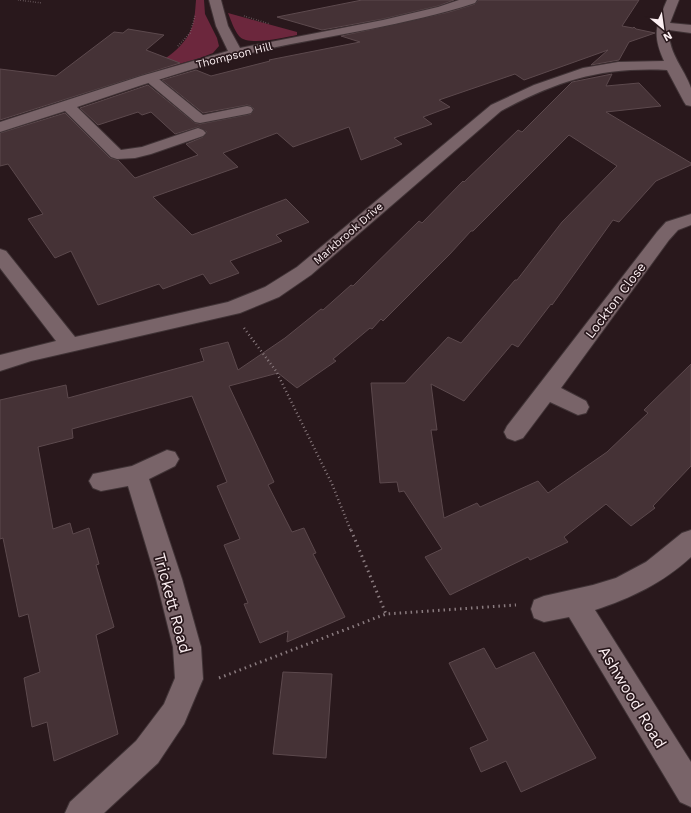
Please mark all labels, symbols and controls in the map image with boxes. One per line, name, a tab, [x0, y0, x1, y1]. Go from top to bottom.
north arrow	[643, 8, 683, 48]
text: N	[661, 29, 674, 44]
street label: Thompson Hill	[195, 40, 274, 71]
street label: Markbrook Drive	[311, 200, 386, 267]
street label: Lockton Close	[582, 260, 649, 341]
street label: Trickett Road	[150, 551, 195, 655]
street label: Ashwood Road	[595, 643, 670, 752]

